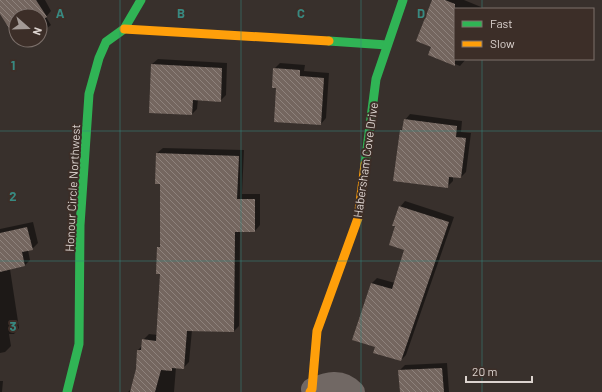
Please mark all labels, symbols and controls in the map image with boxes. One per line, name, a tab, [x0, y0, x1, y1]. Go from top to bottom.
text: A	[56, 5, 65, 21]
text: B	[177, 5, 185, 21]
text: C	[297, 5, 305, 21]
text: D	[417, 5, 425, 21]
north arrow	[8, 8, 48, 48]
legend	[454, 8, 594, 60]
text: Fast	[490, 16, 513, 30]
text: N	[31, 26, 45, 37]
text: Slow	[490, 36, 515, 50]
text: 1	[11, 57, 15, 73]
street label: Habersham Cove Drive	[350, 101, 380, 219]
street label: Honour Circle Northwest	[62, 124, 82, 252]
text: 2	[9, 188, 17, 204]
text: 3	[9, 318, 17, 334]
scale bar	[466, 358, 532, 384]
text: 20 m	[472, 364, 498, 378]

